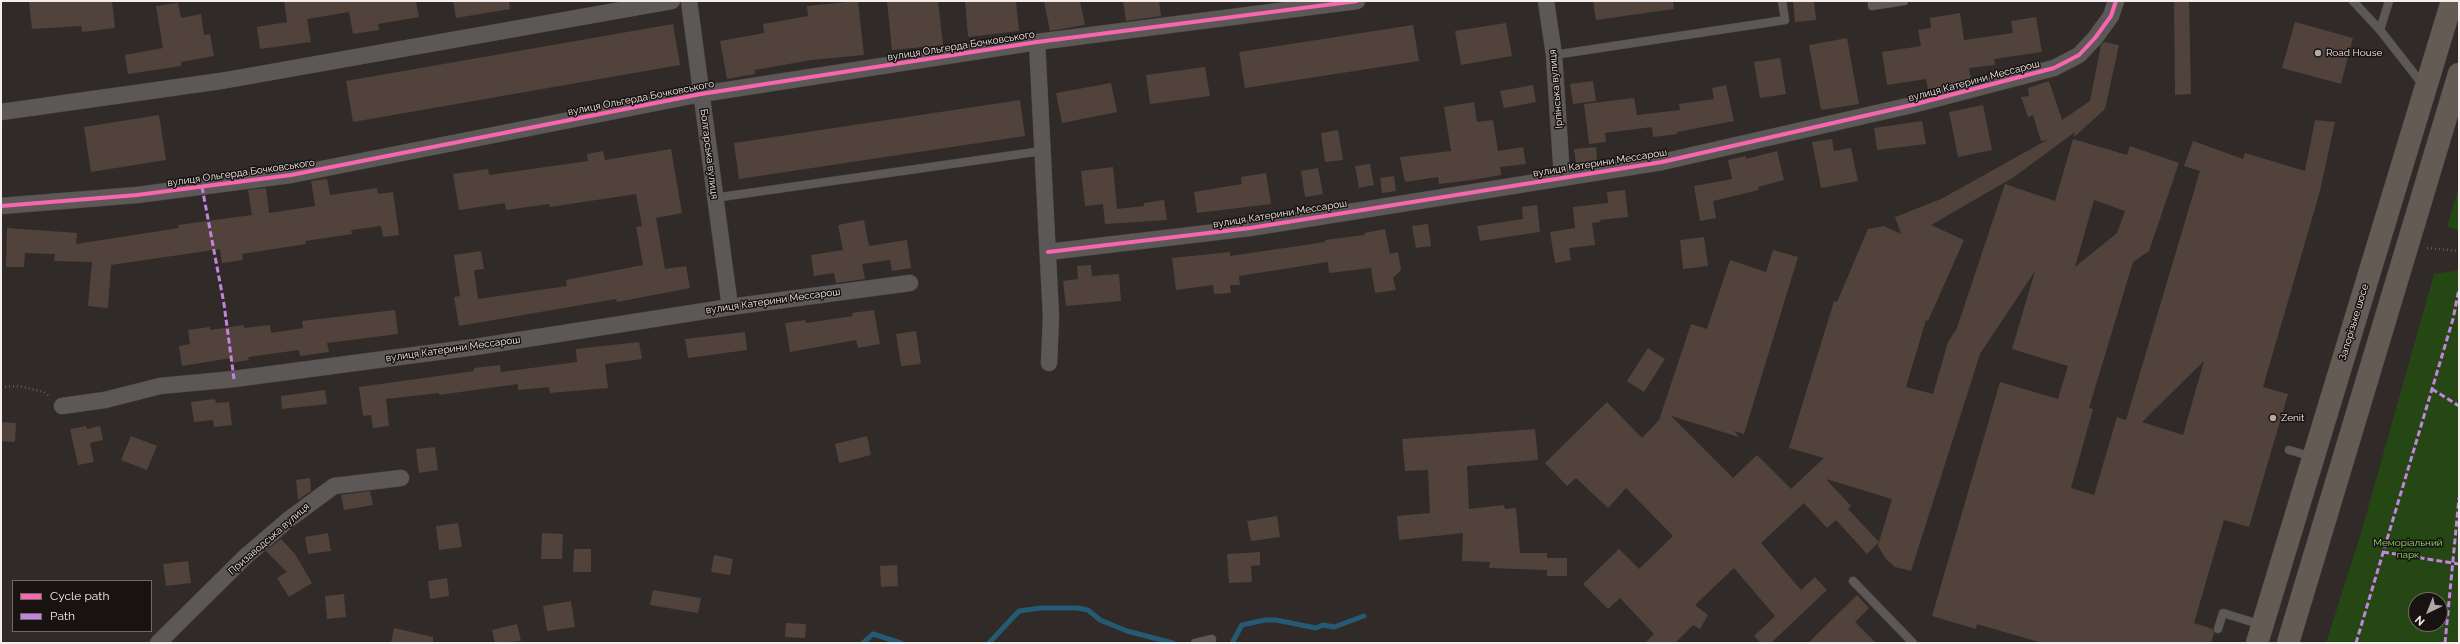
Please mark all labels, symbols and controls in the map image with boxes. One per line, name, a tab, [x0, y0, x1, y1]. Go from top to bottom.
street label: вулиця Ольгерда Бочковського	[886, 28, 1036, 64]
place label: Road House	[2326, 47, 2382, 59]
marker: Road House	[2313, 48, 2323, 58]
street label: Ірпінська вулиця	[1547, 49, 1565, 129]
street label: вулиця Катерини Мессарош	[1907, 58, 2041, 104]
street label: вулиця Ольгерда Бочковського	[567, 78, 715, 118]
street label: Болгарська вулиця	[698, 108, 720, 200]
street label: вулиця Катерини Мессарош	[1532, 146, 1668, 180]
street label: вулиця Ольгерда Бочковського	[166, 157, 316, 189]
street label: вулиця Катерини Мессарош	[1212, 197, 1348, 231]
street label: Запорізьке шосе	[2337, 282, 2371, 362]
street label: вулиця Катерини Мессарош	[705, 286, 841, 316]
street label: вулиця Катерини Мессарош	[385, 334, 521, 364]
place label: Zenit	[2281, 412, 2304, 424]
marker: Zenit	[2268, 413, 2278, 423]
street label: Призаводська вулиця	[226, 501, 312, 577]
park label: Меморіальний парк	[2373, 537, 2443, 560]
legend	[12, 580, 152, 632]
text: Cycle path	[50, 589, 109, 603]
north arrow	[2408, 592, 2448, 632]
text: Path	[50, 609, 75, 623]
text: N	[2413, 613, 2428, 628]

